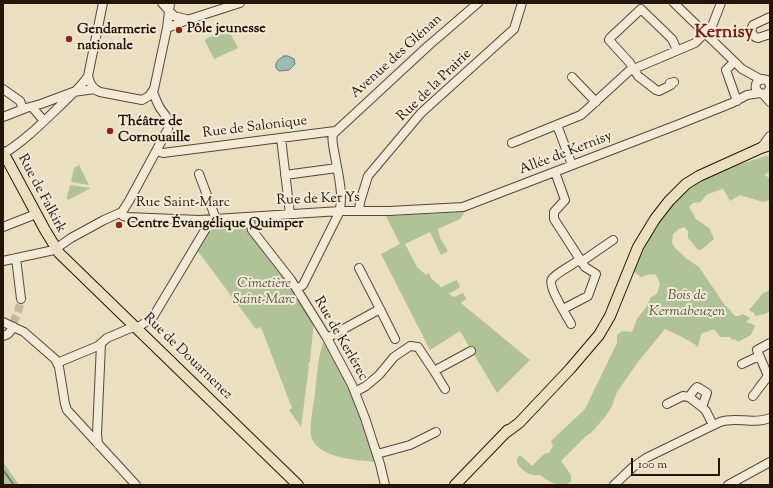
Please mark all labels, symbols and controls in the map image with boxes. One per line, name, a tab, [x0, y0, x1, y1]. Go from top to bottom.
street label: Avenue des Glénan	[348, 12, 446, 102]
place label: Pôle jeunesse	[187, 22, 266, 38]
place label: Gendarmerie nationale	[77, 23, 156, 56]
district label: Kernisy	[694, 23, 754, 45]
marker: Pôle jeunesse	[174, 25, 184, 35]
marker: Gendarmerie nationale	[64, 34, 74, 44]
street label: Rue de la Prairie	[394, 46, 476, 126]
street label: Rue de Salonique	[202, 113, 308, 143]
place label: Théâtre de Cornouaille	[118, 115, 190, 148]
marker: Théâtre de Cornouaille	[105, 126, 115, 136]
street label: Allée de Kernisy	[517, 129, 615, 179]
street label: Rue de Falkirk	[13, 152, 69, 236]
street label: Rue de Ker Ys	[276, 190, 360, 210]
street label: Rue Saint-Marc	[136, 196, 230, 212]
place label: Centre Évangélique Quimper	[127, 217, 304, 233]
marker: Centre Évangélique Quimper	[114, 220, 124, 230]
park label: Cimetière Saint-Marc	[233, 277, 295, 310]
park label: Bois de Kermabeuzen	[649, 289, 725, 322]
street label: Rue de Kerlérec	[309, 294, 371, 384]
street label: Rue de Douarnenez	[139, 310, 235, 404]
scale bar	[633, 450, 722, 476]
text: 100 m	[638, 456, 667, 474]

